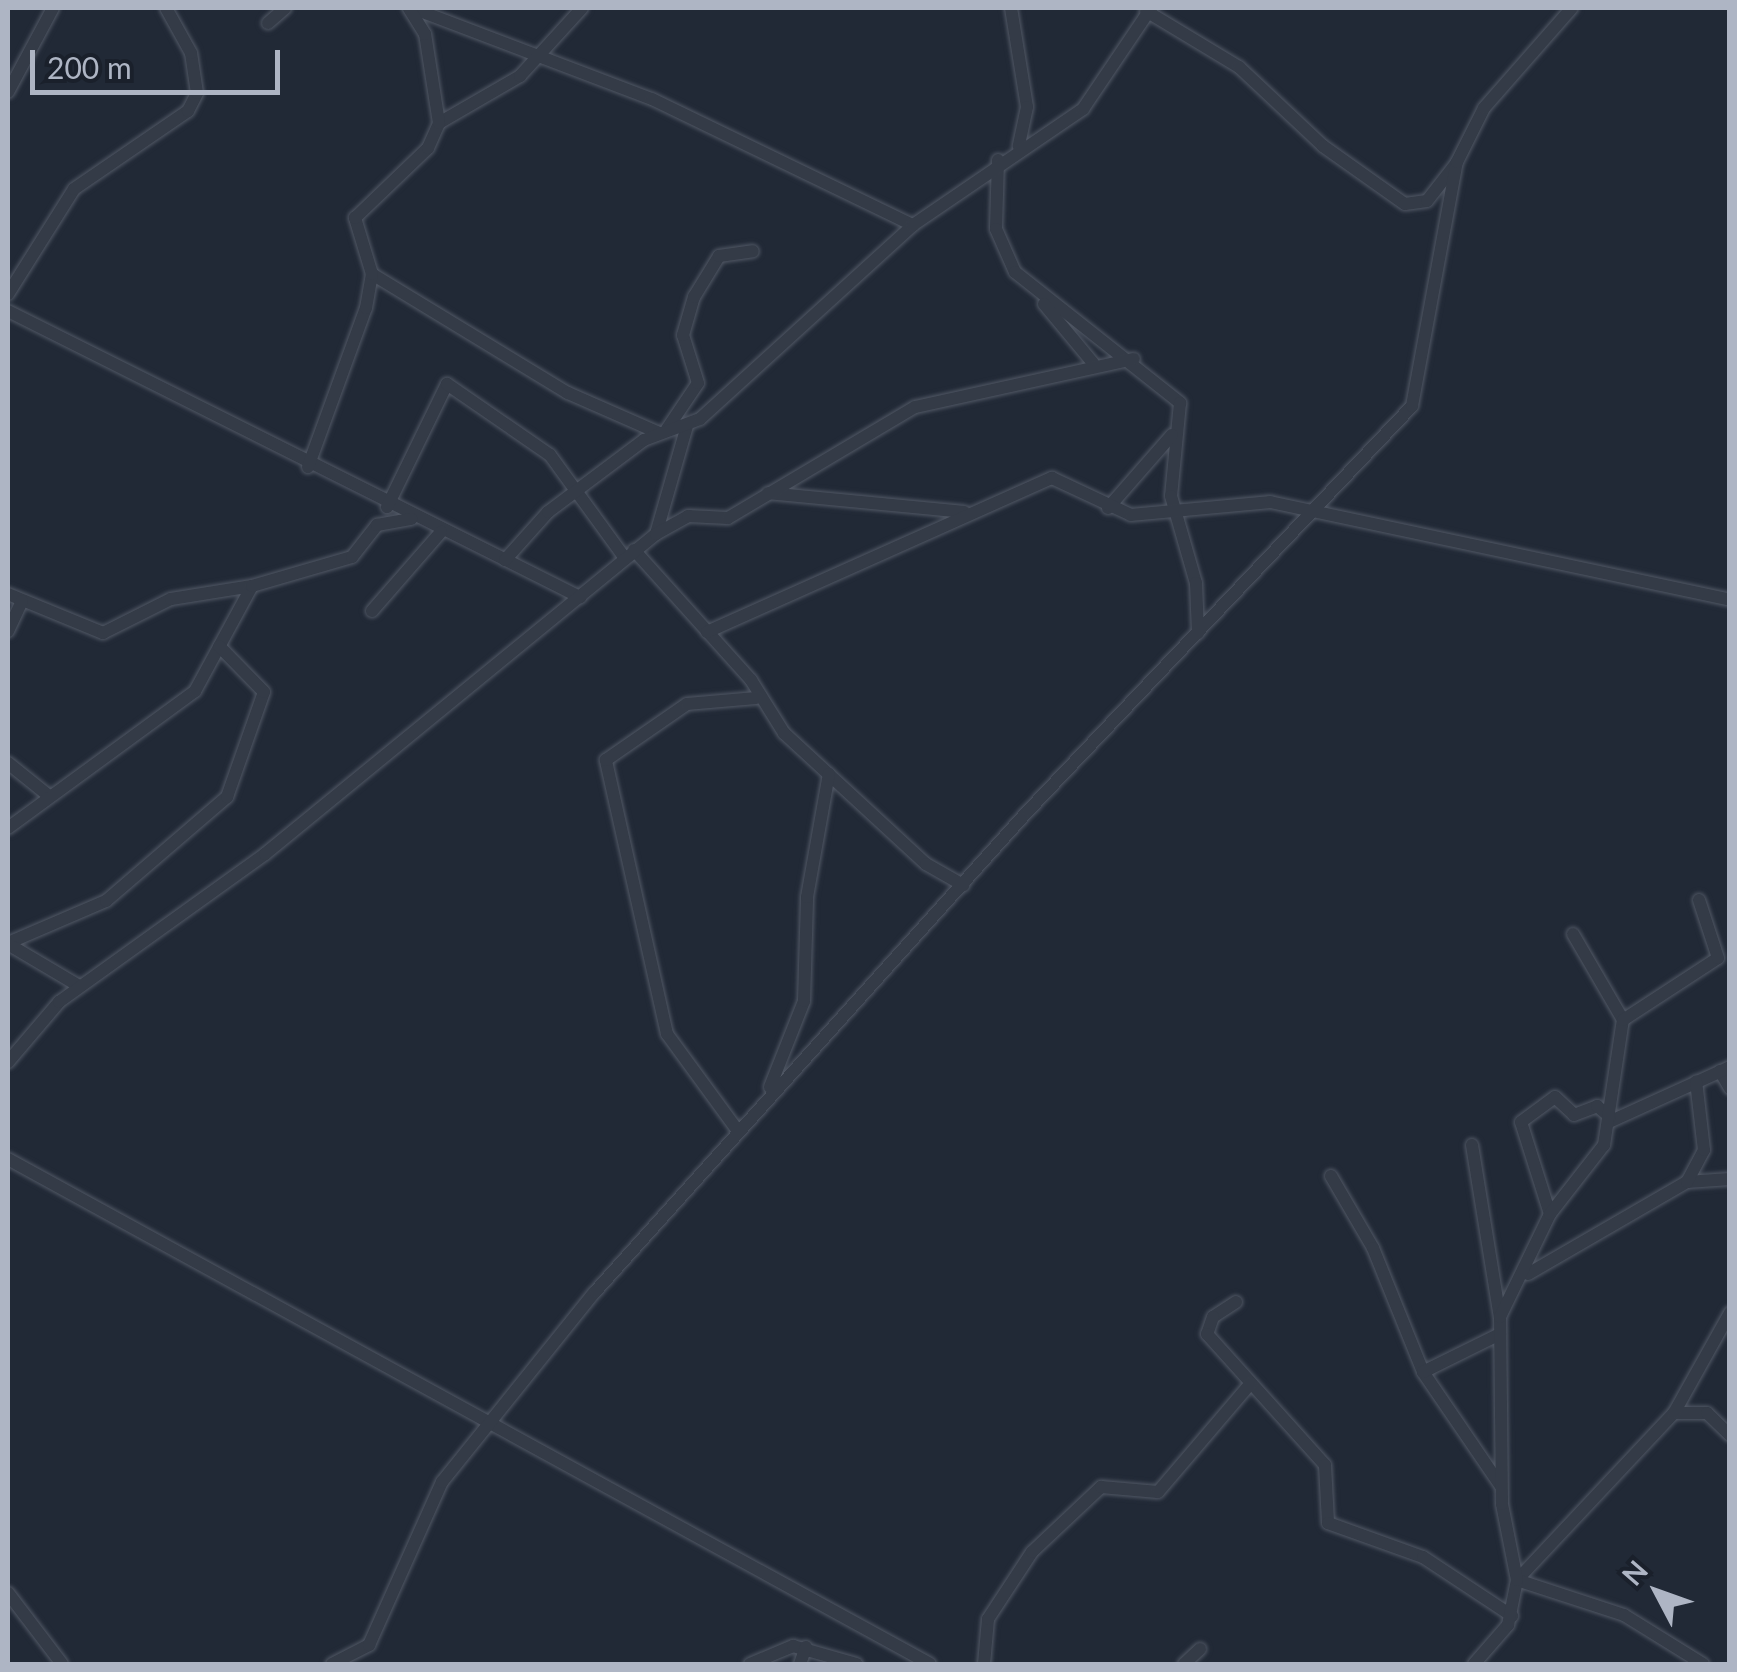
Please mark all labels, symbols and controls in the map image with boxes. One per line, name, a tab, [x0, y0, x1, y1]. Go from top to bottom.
scale bar	[35, 30, 285, 92]
text: 200 m	[47, 49, 132, 85]
north arrow	[1607, 1542, 1707, 1642]
text: N	[1614, 1553, 1654, 1592]

